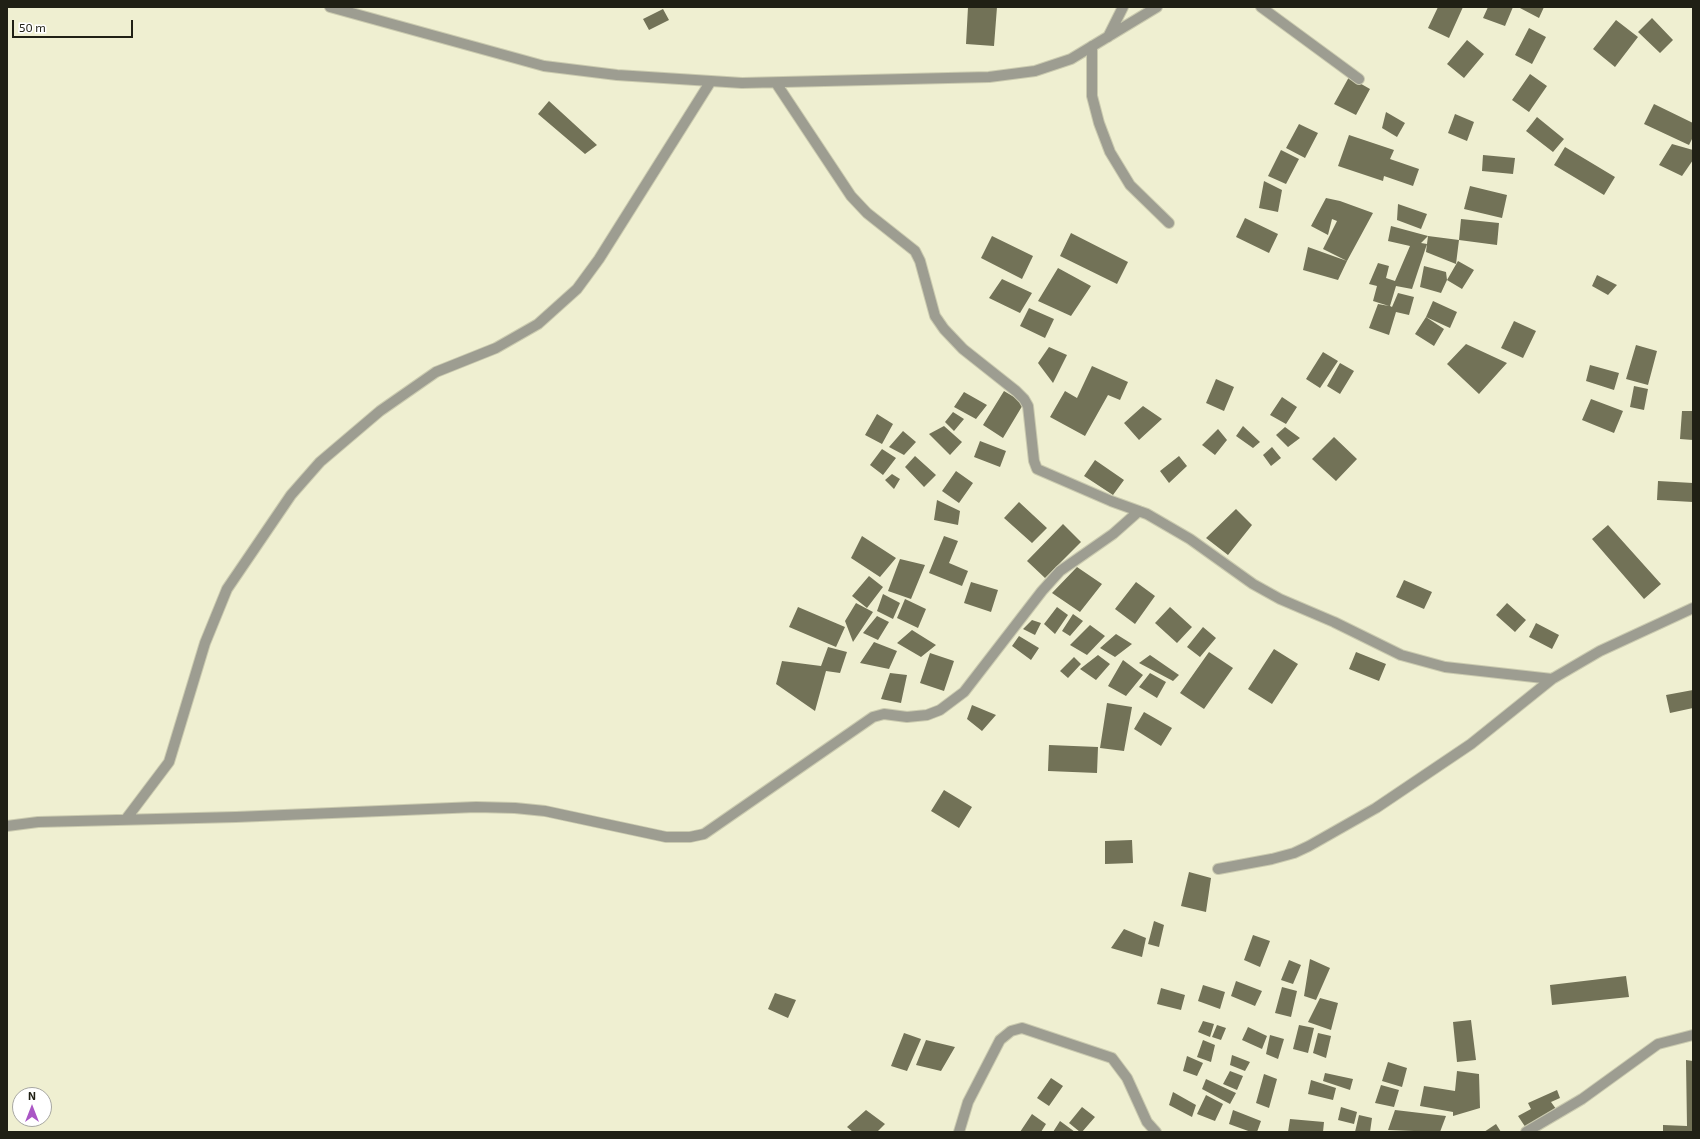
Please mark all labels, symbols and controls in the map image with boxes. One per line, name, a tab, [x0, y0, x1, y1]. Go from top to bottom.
scale bar	[14, 12, 135, 38]
text: 50 m	[19, 20, 46, 34]
north arrow	[12, 1087, 52, 1127]
text: N	[28, 1089, 36, 1102]

